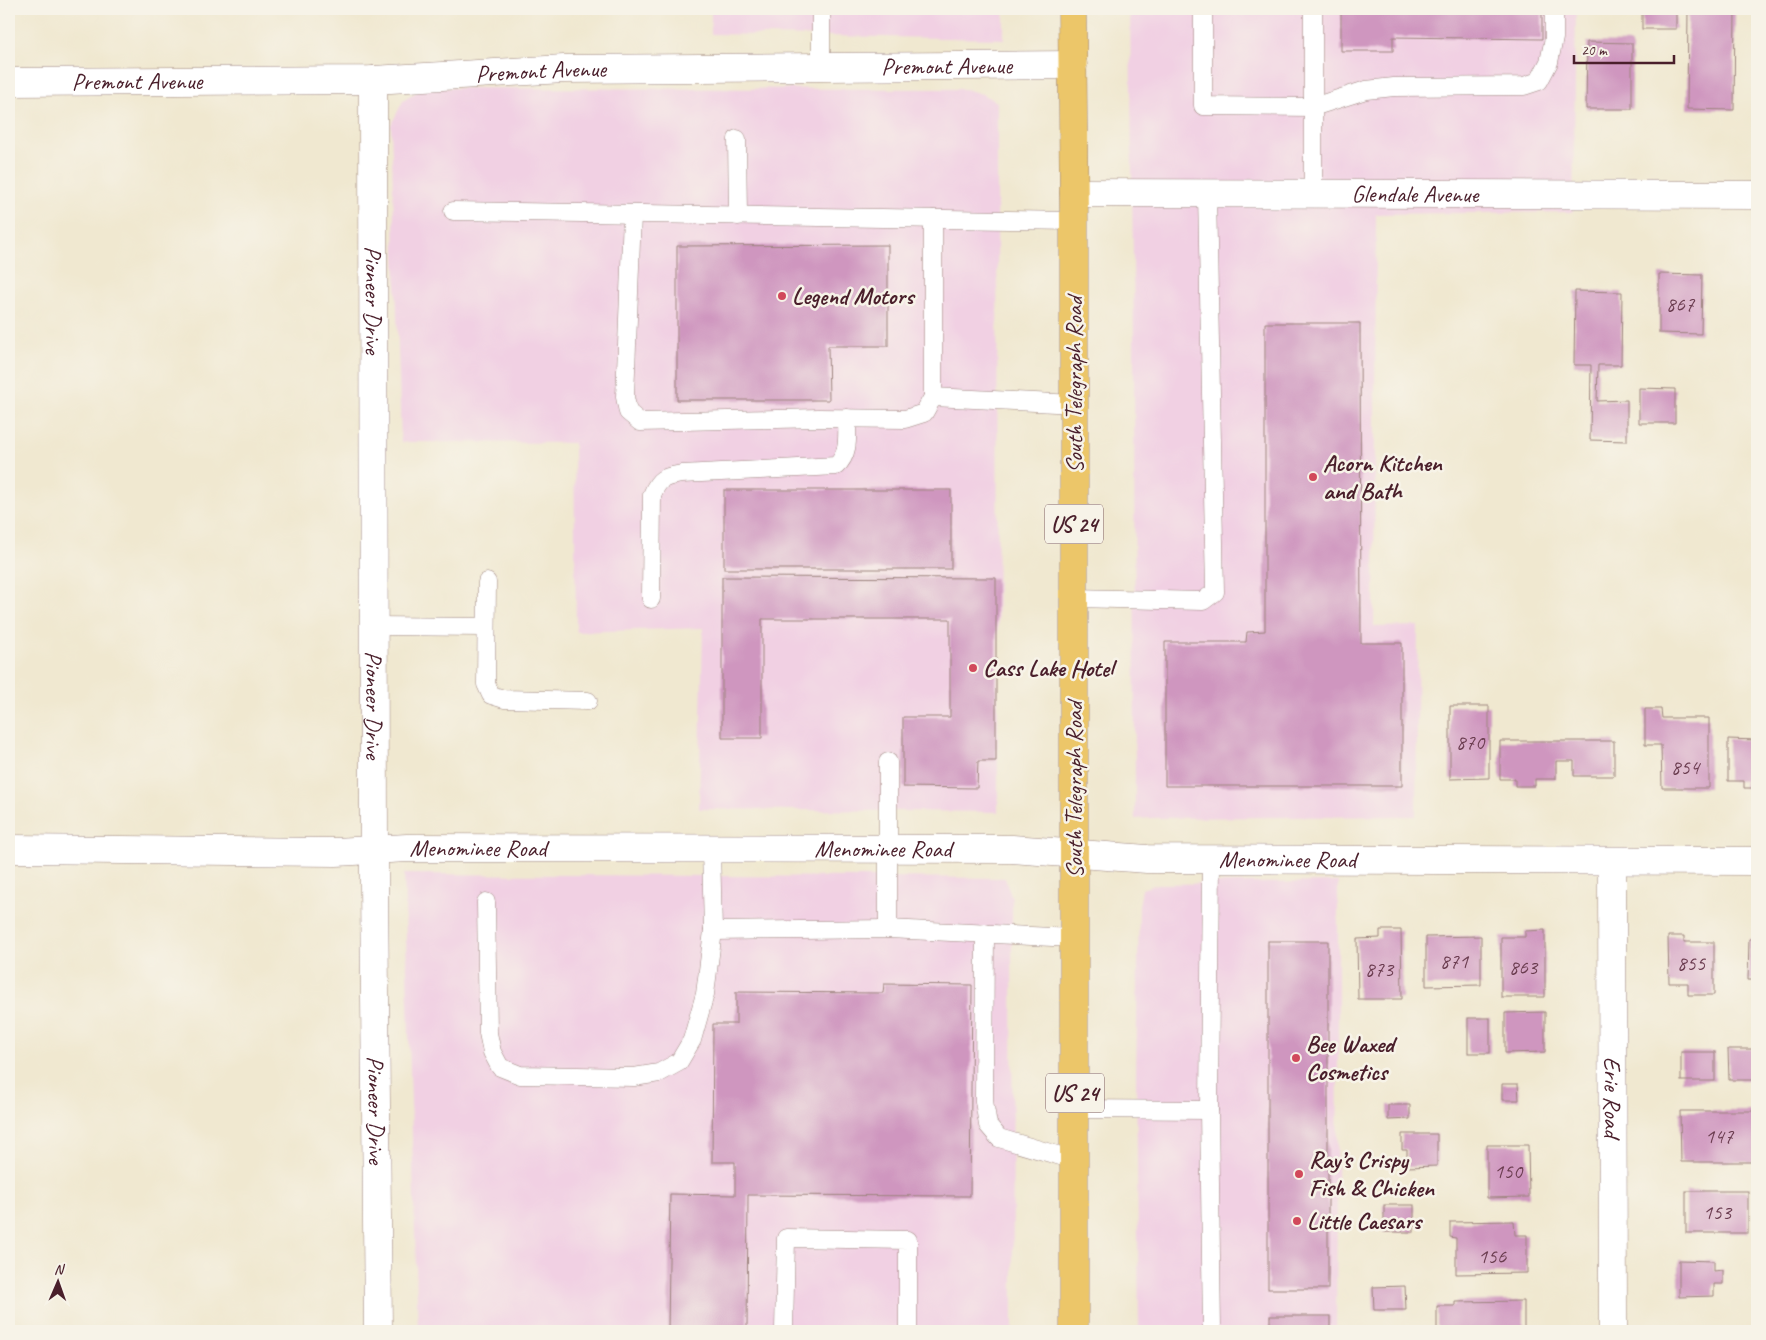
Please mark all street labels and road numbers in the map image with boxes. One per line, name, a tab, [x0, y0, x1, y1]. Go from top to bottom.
street label: Premont Avenue	[881, 50, 1014, 82]
street label: Premont Avenue	[475, 54, 608, 89]
street label: Premont Avenue	[72, 66, 205, 97]
street label: Glendale Avenue	[1352, 179, 1481, 209]
street label: Pioneer Drive	[358, 246, 388, 356]
street label: South Telegraph Road	[1059, 293, 1089, 473]
road number: US 24	[1045, 504, 1103, 544]
street label: Pioneer Drive	[359, 651, 389, 761]
street label: South Telegraph Road	[1059, 698, 1089, 878]
street label: Menominee Road	[409, 833, 550, 863]
street label: Menominee Road	[814, 834, 955, 864]
street label: Menominee Road	[1219, 844, 1360, 875]
street label: Pioneer Drive	[361, 1056, 392, 1166]
street label: Erie Road	[1597, 1057, 1628, 1141]
road number: US 24	[1046, 1074, 1104, 1112]

